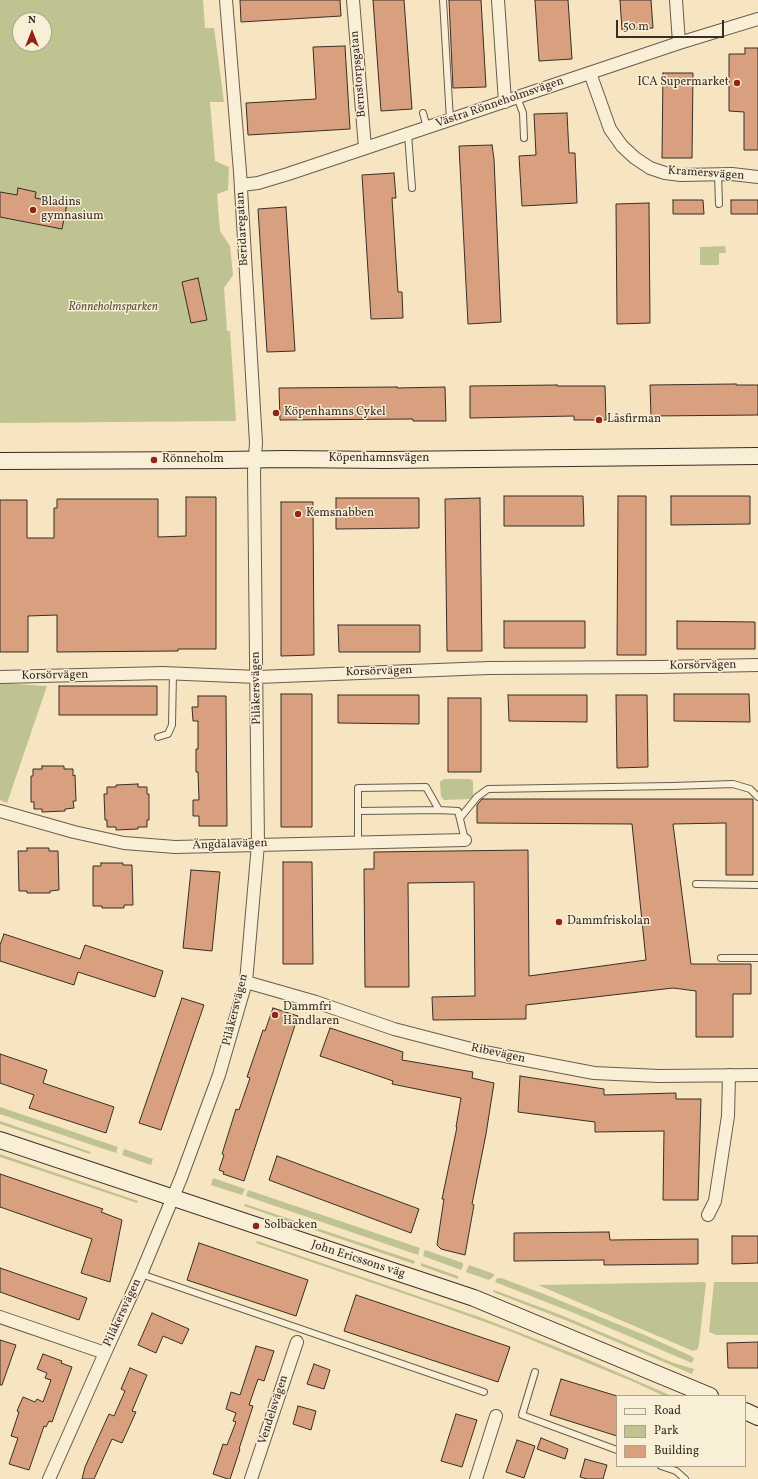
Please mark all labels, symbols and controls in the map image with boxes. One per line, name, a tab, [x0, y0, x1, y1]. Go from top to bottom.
north arrow	[12, 12, 52, 52]
scale bar	[618, 12, 726, 38]
text: N	[28, 13, 36, 28]
text: 50 m	[623, 19, 649, 35]
street label: Bernstorpsgatan	[348, 30, 370, 118]
street label: Västra Rönneholmsvägen	[434, 74, 566, 132]
place label: ICA Supermarket	[637, 76, 729, 90]
marker: ICA Supermarket	[732, 78, 742, 88]
street label: Kramersvägen	[667, 164, 745, 184]
street label: Beridaregatan	[234, 191, 252, 267]
place label: Bladins gymnasium	[41, 196, 104, 224]
marker: Bladins gymnasium	[28, 205, 38, 215]
park label: Rönneholmsparken	[68, 301, 158, 315]
place label: Köpenhamns Cykel	[284, 406, 386, 420]
marker: Köpenhamns Cykel	[271, 408, 281, 418]
place label: Låsfirman	[607, 413, 661, 427]
marker: Låsfirman	[594, 415, 604, 425]
street label: Köpenhamnsvägen	[329, 452, 429, 466]
place label: Rönneholm	[162, 453, 224, 467]
marker: Rönneholm	[149, 455, 159, 465]
place label: Kemsnabben	[306, 507, 374, 521]
marker: Kemsnabben	[293, 509, 303, 519]
street label: Pilåkersvägen	[249, 651, 265, 725]
street label: Korsörvägen	[669, 658, 737, 674]
street label: Korsörvägen	[345, 664, 413, 680]
street label: Korsörvägen	[21, 668, 89, 684]
street label: Ängdalavägen	[192, 836, 268, 854]
place label: Dammfriskolan	[567, 915, 650, 929]
marker: Dammfriskolan	[554, 917, 564, 927]
street label: Pilåkersvägen	[220, 973, 252, 1047]
place label: Dammfri Handlaren	[283, 1001, 339, 1029]
marker: Dammfri Handlaren	[270, 1010, 280, 1020]
street label: Ribevägen	[469, 1041, 527, 1067]
place label: Solbacken	[264, 1219, 317, 1233]
marker: Solbacken	[251, 1221, 261, 1231]
street label: John Ericssons väg	[309, 1238, 407, 1282]
street label: Pilåkersvägen	[101, 1277, 145, 1349]
street label: Vendelsvägen	[256, 1373, 292, 1447]
legend	[616, 1395, 746, 1467]
text: Road	[654, 1403, 681, 1419]
text: Park	[654, 1423, 679, 1439]
text: Building	[654, 1443, 699, 1459]

